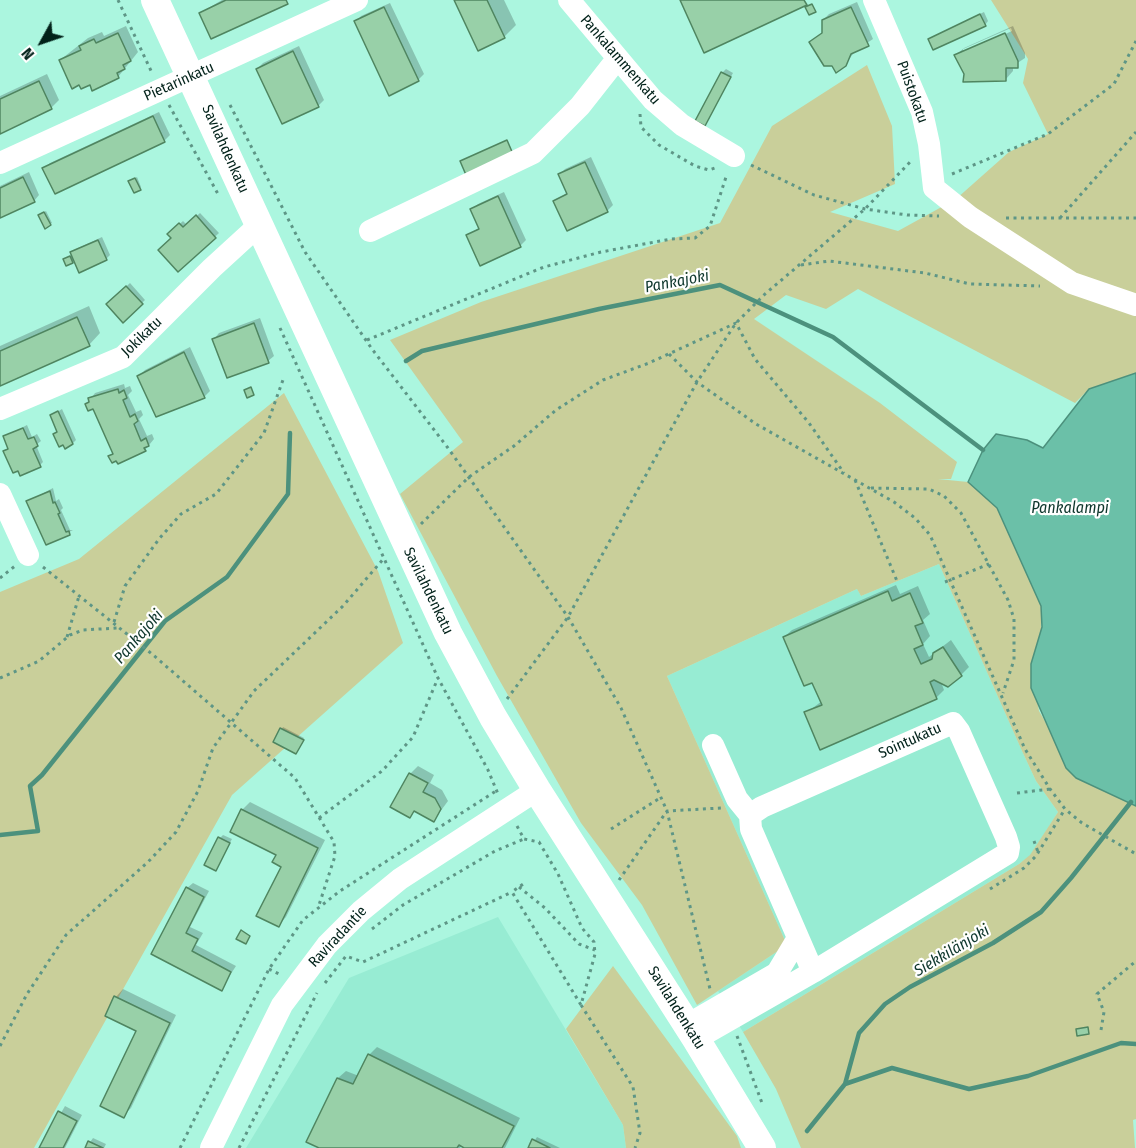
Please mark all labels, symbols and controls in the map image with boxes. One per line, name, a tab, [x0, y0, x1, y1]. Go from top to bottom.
north arrow	[12, 12, 72, 72]
street label: Pankalammenkatu	[576, 12, 664, 108]
text: N	[17, 44, 38, 64]
street label: Puistokatu	[892, 58, 932, 126]
street label: Pietarinkatu	[141, 59, 217, 105]
street label: Savilahdenkatu	[198, 102, 252, 196]
water label: Pankajoki	[643, 266, 711, 298]
street label: Jokikatu	[118, 313, 166, 361]
water label: Pankalampi	[1031, 499, 1109, 519]
street label: Savilahdenkatu	[399, 545, 457, 637]
water label: Pankajoki	[110, 606, 168, 668]
street label: Sointukatu	[876, 719, 944, 763]
street label: Raviradantie	[305, 903, 371, 971]
water label: Siekkilänjoki	[911, 921, 993, 981]
street label: Savilahdenkatu	[643, 963, 709, 1053]

